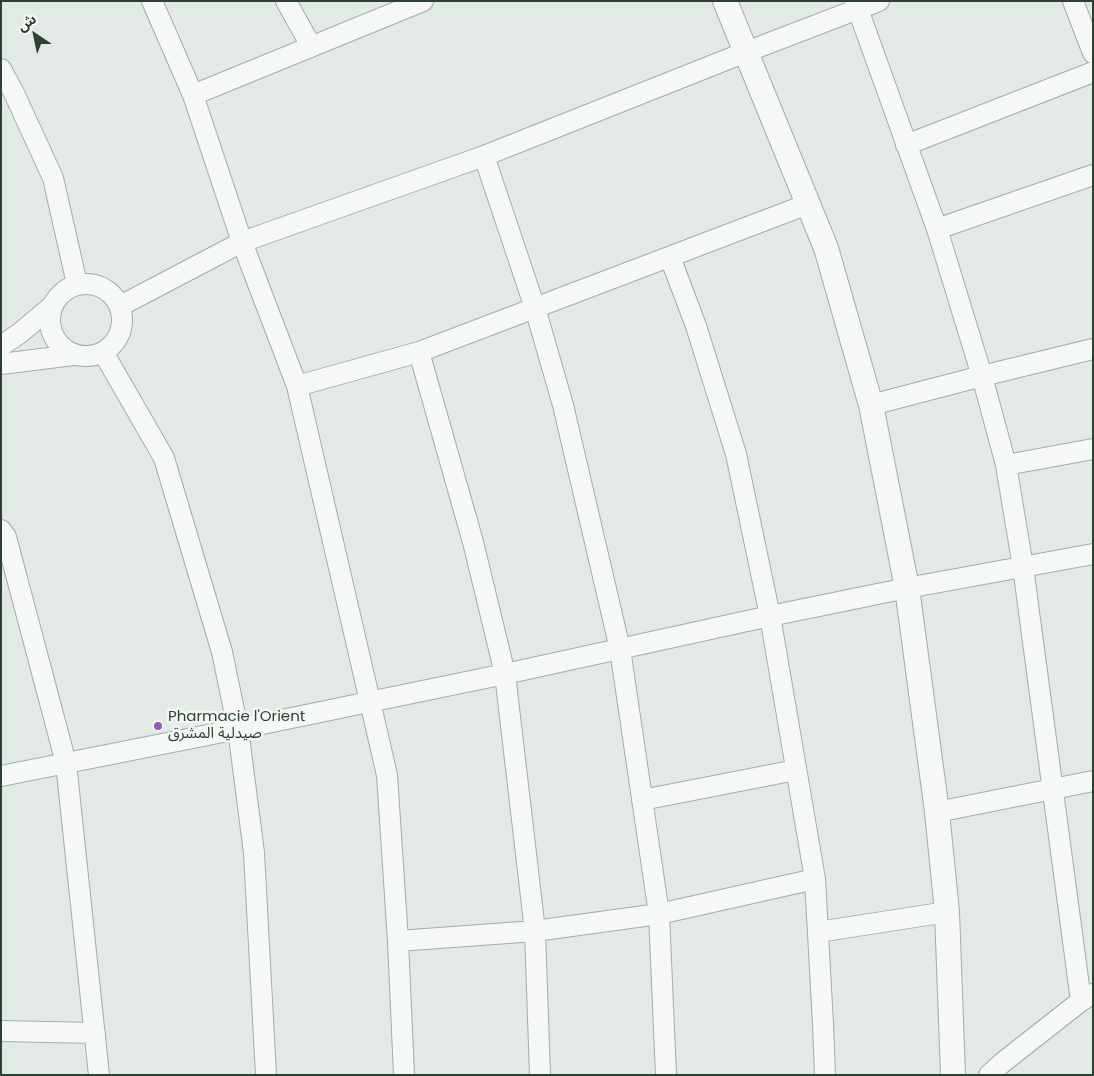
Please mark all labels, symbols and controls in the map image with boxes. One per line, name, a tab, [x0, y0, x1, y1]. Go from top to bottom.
text: ش	[13, 9, 40, 36]
north arrow	[10, 10, 60, 60]
place label: Pharmacie l'Orient صيدلية المشرق	[168, 708, 305, 743]
marker: Pharmacie l'Orient صيدلية المشرق	[152, 720, 164, 732]

